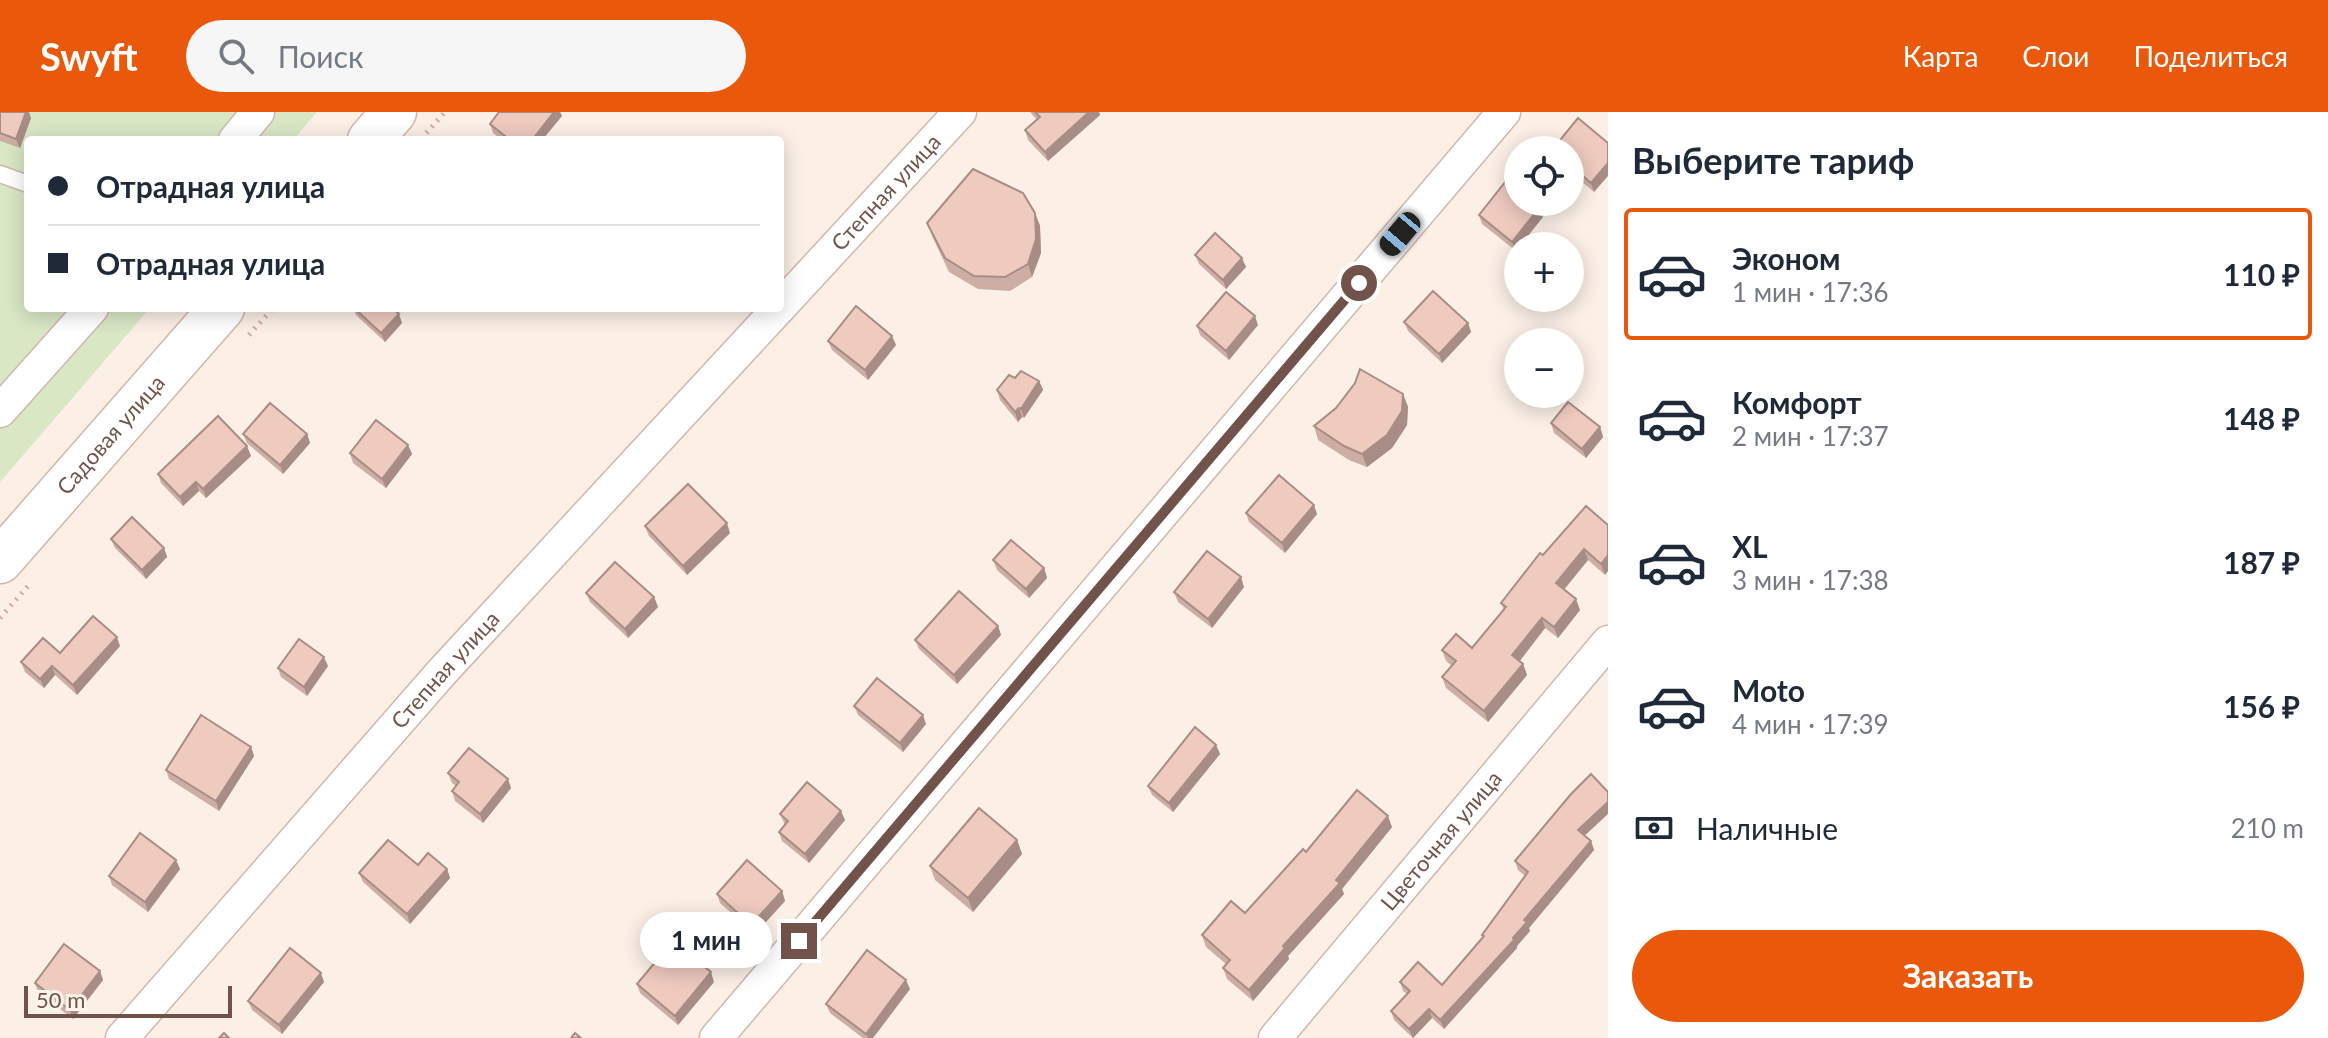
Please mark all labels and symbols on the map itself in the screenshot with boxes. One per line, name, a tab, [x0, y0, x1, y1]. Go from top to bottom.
street label: Степная улица	[825, 128, 946, 256]
car	[1375, 208, 1425, 260]
route start	[1341, 265, 1377, 301]
street label: Садовая улица	[51, 369, 170, 500]
street label: Степная улица	[385, 605, 505, 734]
street label: Цветочная улица	[1374, 765, 1507, 915]
callout: 1 мин	[639, 913, 771, 969]
route end	[781, 923, 817, 959]
scale bar	[24, 982, 232, 1018]

